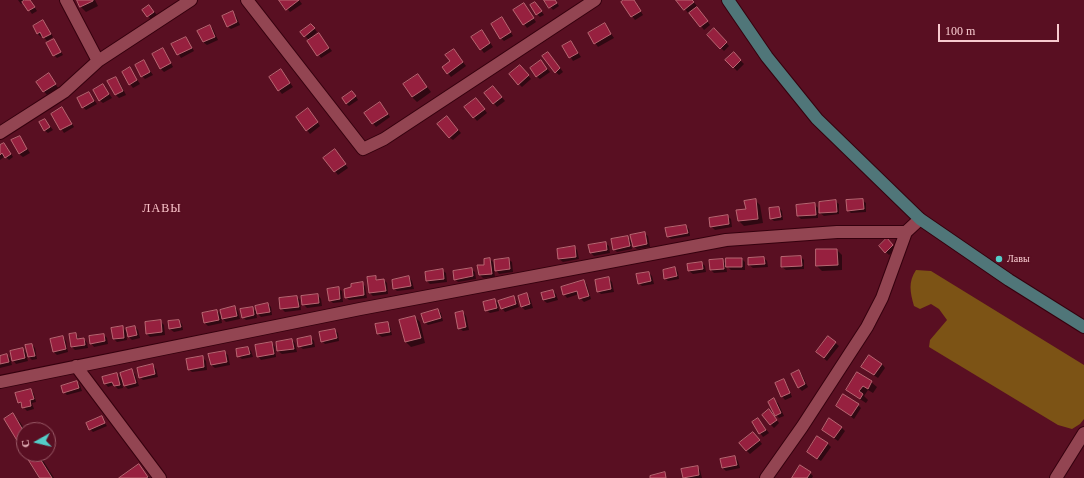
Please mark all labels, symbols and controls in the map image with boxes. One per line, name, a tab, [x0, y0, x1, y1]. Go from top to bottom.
scale bar	[940, 16, 1061, 42]
text: 100 m	[945, 24, 975, 38]
district label: ЛАВЫ	[142, 202, 182, 216]
place label: Лавы	[1007, 253, 1030, 265]
marker: Лавы	[994, 254, 1004, 264]
north arrow	[16, 422, 56, 462]
text: С	[19, 439, 32, 448]

